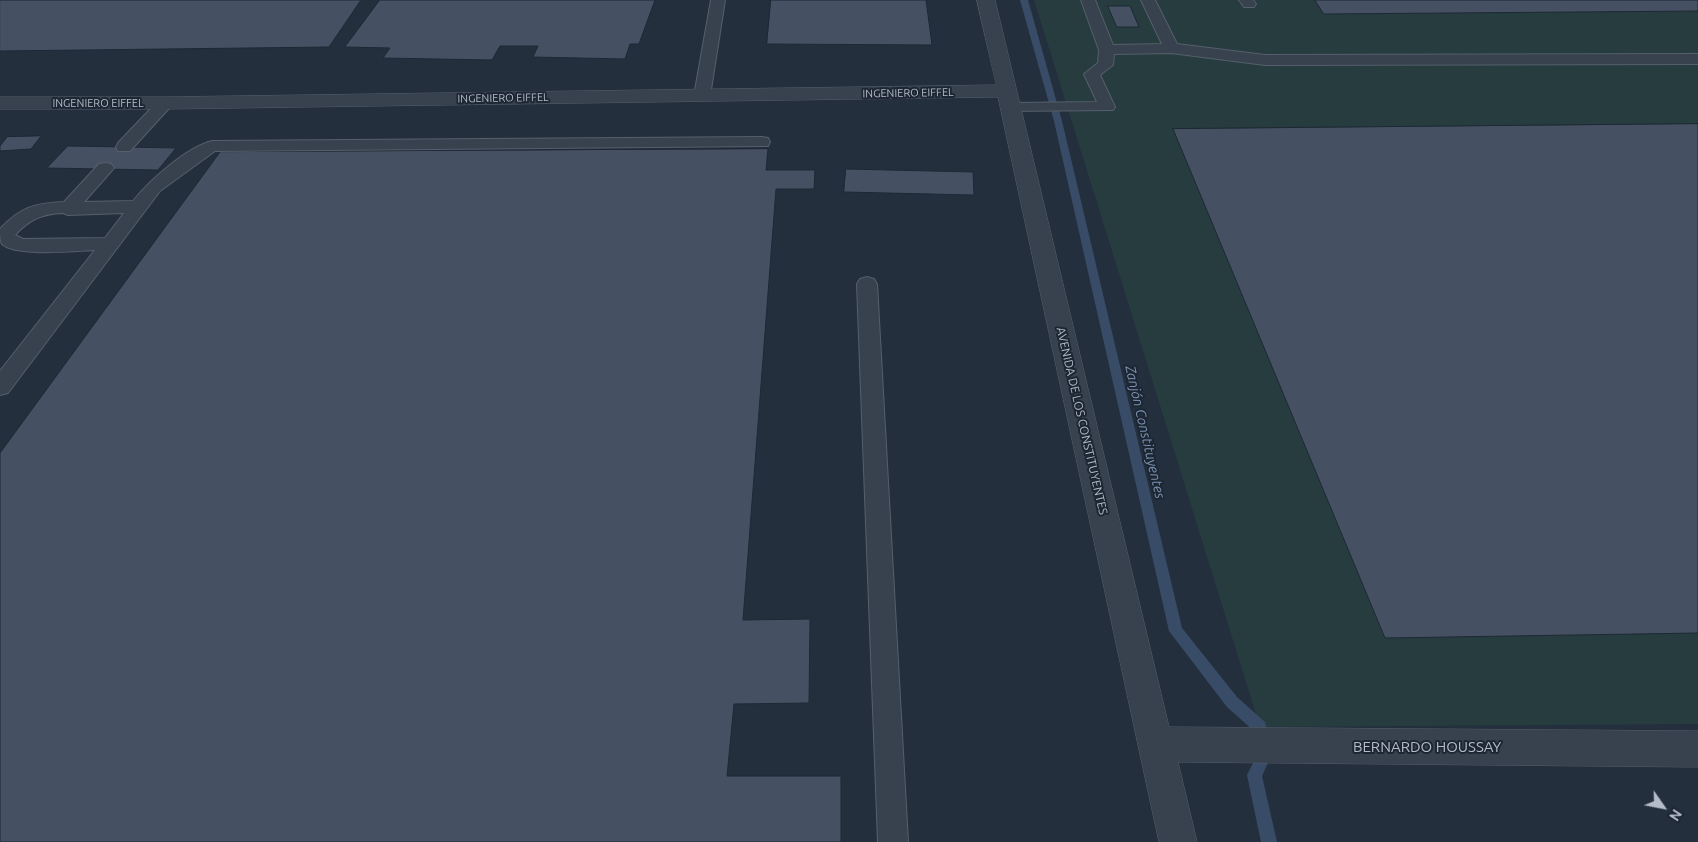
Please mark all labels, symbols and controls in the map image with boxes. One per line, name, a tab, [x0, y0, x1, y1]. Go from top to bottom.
street label: INGENIERO EIFFEL	[862, 86, 954, 100]
street label: INGENIERO EIFFEL	[457, 91, 549, 105]
street label: INGENIERO EIFFEL	[52, 96, 144, 110]
street label: AVENIDA DE LOS CONSTITUYENTES	[1053, 326, 1111, 516]
water label: Zanjón Constituyentes	[1121, 364, 1169, 500]
street label: BERNARDO HOUSSAY	[1353, 738, 1501, 756]
north arrow	[1638, 782, 1688, 832]
text: N	[1666, 806, 1685, 824]

